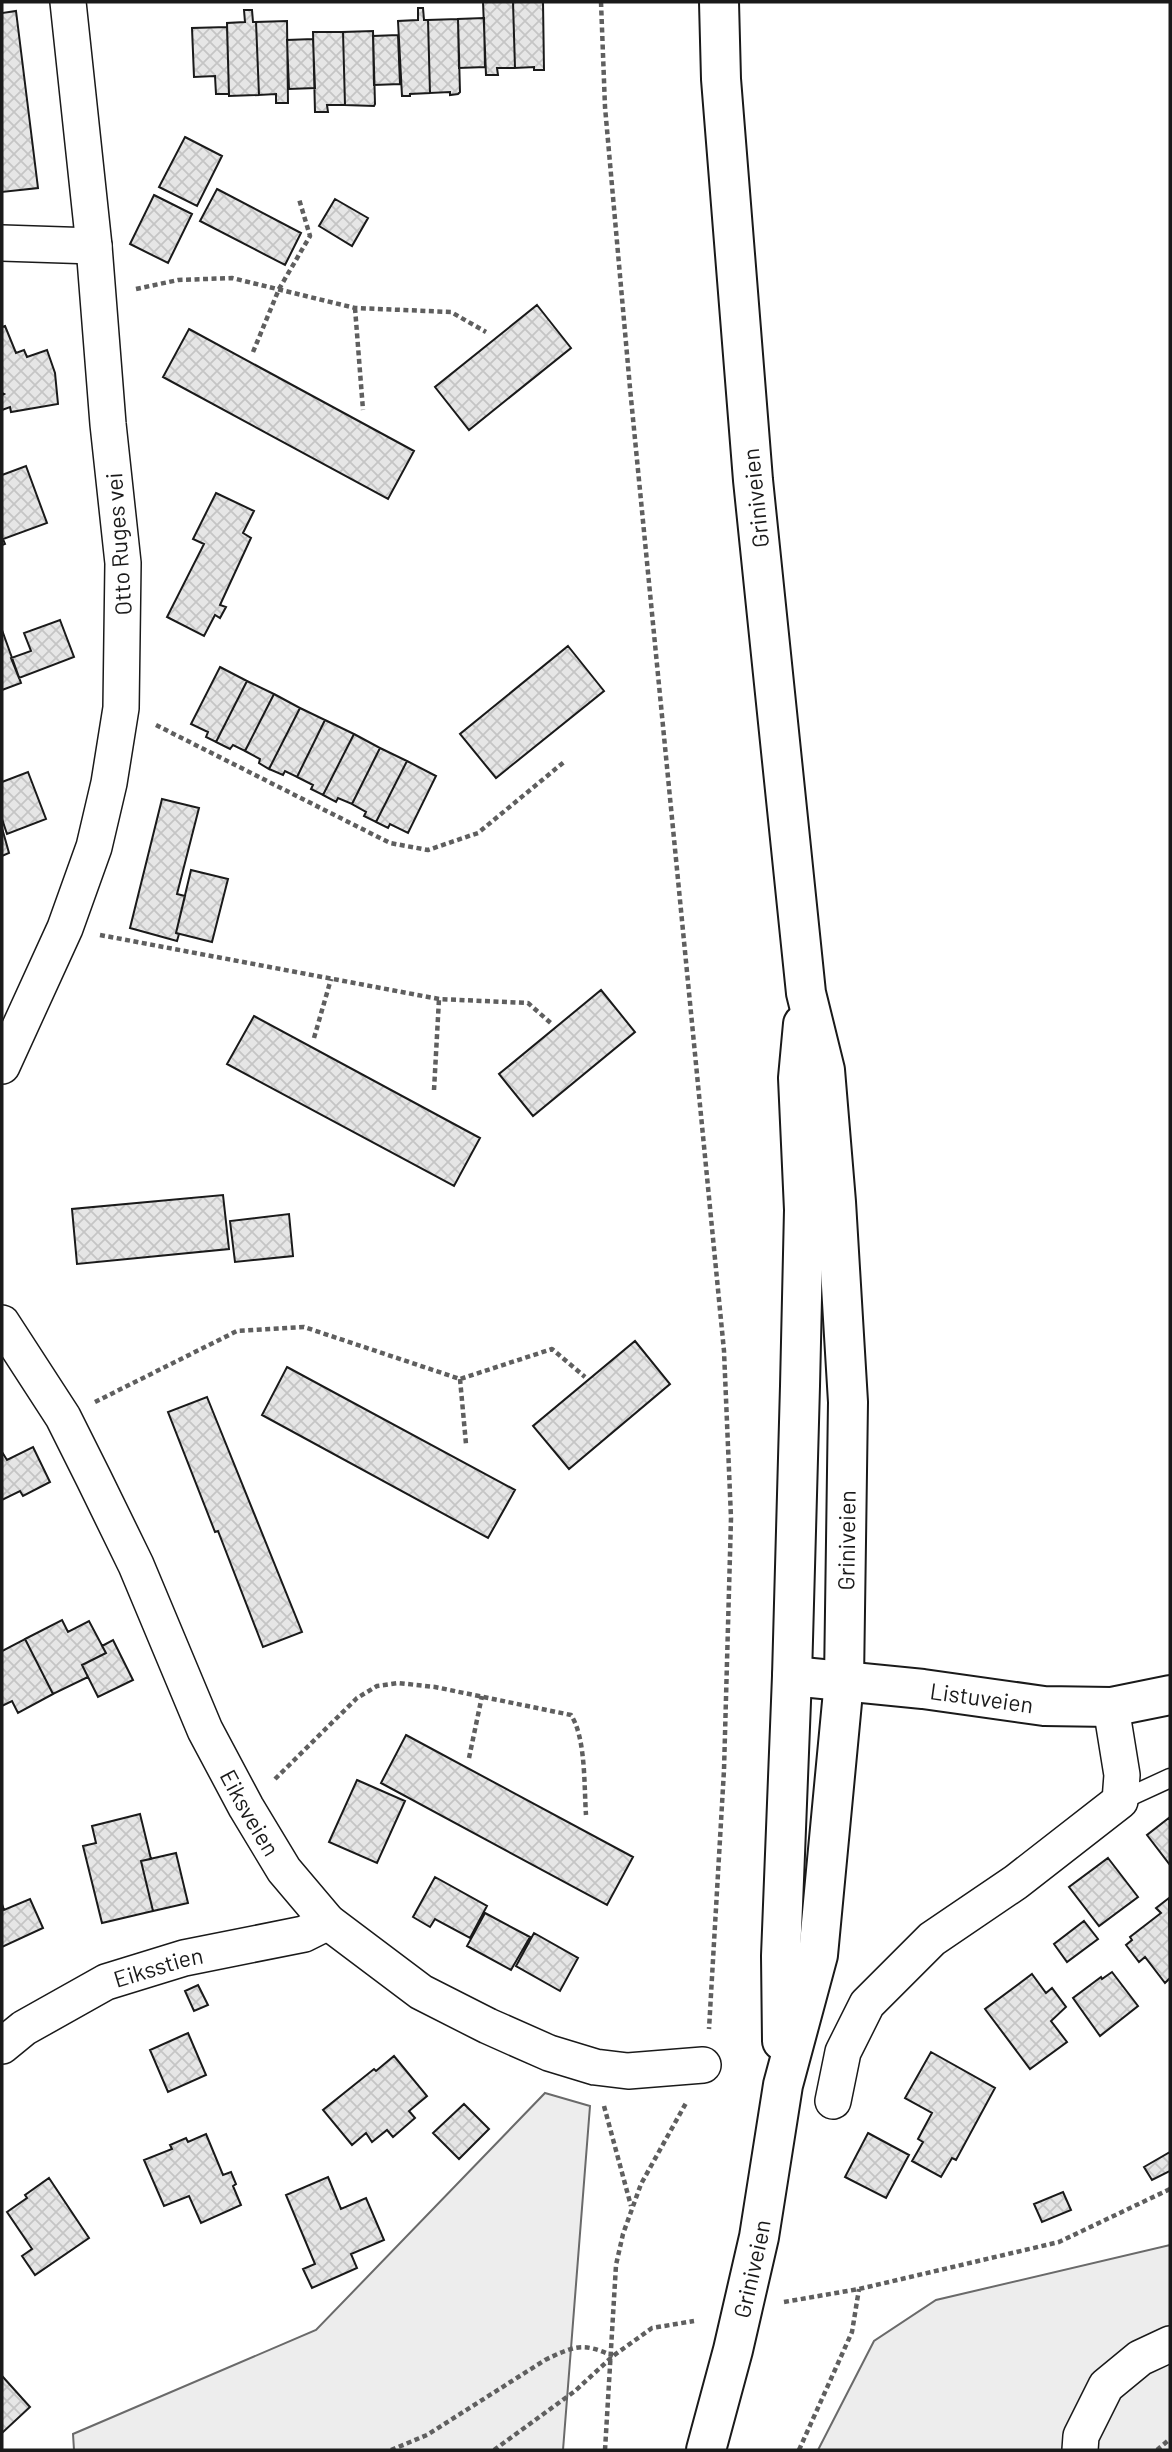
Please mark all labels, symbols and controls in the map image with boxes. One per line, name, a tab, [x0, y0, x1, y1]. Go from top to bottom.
street label: Griniveien	[736, 447, 774, 549]
street label: Otto Ruges vei	[99, 472, 137, 616]
street label: Griniveien	[831, 1490, 861, 1590]
street label: Listuveien	[928, 1676, 1035, 1718]
street label: Eiksveien	[215, 1765, 286, 1861]
street label: Eiksstien	[110, 1941, 205, 1993]
street label: Griniveien	[727, 2218, 776, 2321]

